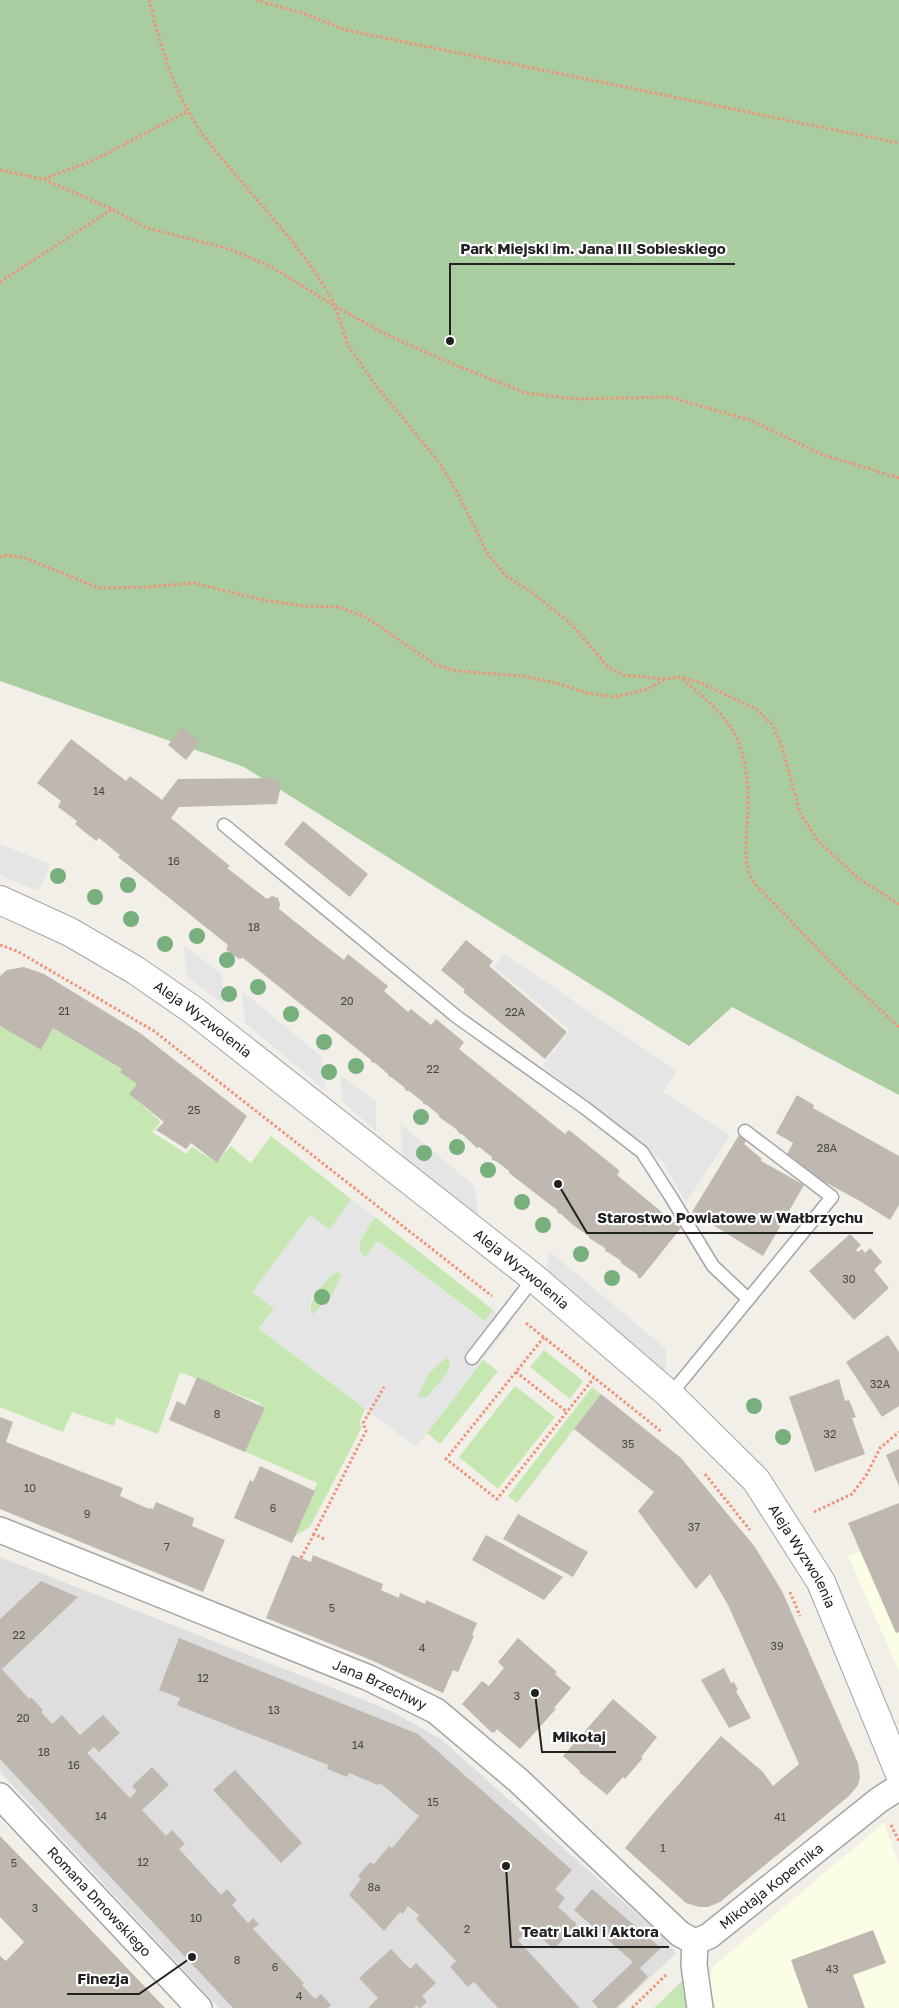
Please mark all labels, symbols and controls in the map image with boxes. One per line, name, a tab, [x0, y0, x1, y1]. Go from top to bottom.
callout: Park Miejski im. Jana III Sobieskiego	[450, 234, 735, 264]
text: Park Miejski im. Jana III Sobieskiego	[460, 239, 726, 257]
house number: 14	[93, 784, 105, 797]
house number: 16	[168, 854, 180, 867]
house number: 18	[248, 920, 260, 933]
street label: Aleja Wyzwolenia	[151, 977, 255, 1061]
house number: 20	[340, 994, 354, 1007]
house number: 21	[58, 1004, 70, 1017]
house number: 22A	[505, 1005, 526, 1018]
house number: 22	[427, 1062, 439, 1075]
house number: 25	[188, 1103, 200, 1116]
house number: 28A	[817, 1141, 838, 1154]
callout: Starostwo Powiatowe w Wałbrzychu	[587, 1203, 873, 1233]
text: Starostwo Powiatowe w Wałbrzychu	[597, 1208, 863, 1226]
street label: Aleja Wyzwolenia	[471, 1225, 573, 1312]
house number: 30	[842, 1272, 856, 1285]
house number: 32A	[870, 1377, 891, 1390]
house number: 8	[214, 1407, 221, 1420]
house number: 32	[824, 1427, 836, 1440]
house number: 35	[622, 1437, 634, 1450]
house number: 10	[24, 1481, 36, 1494]
house number: 6	[270, 1501, 277, 1514]
street label: Aleja Wyzwolenia	[766, 1501, 840, 1610]
house number: 9	[84, 1507, 90, 1520]
house number: 37	[688, 1520, 700, 1533]
house number: 7	[164, 1540, 170, 1553]
house number: 5	[329, 1601, 335, 1614]
house number: 22	[13, 1628, 25, 1641]
house number: 39	[770, 1639, 784, 1652]
house number: 4	[419, 1641, 426, 1654]
street label: Jana Brzechwy	[330, 1655, 430, 1713]
house number: 12	[197, 1671, 209, 1684]
house number: 3	[514, 1689, 520, 1702]
house number: 13	[268, 1703, 280, 1716]
house number: 20	[16, 1711, 30, 1724]
callout: Mikołaj	[542, 1722, 616, 1752]
text: Mikołaj	[552, 1727, 606, 1745]
house number: 14	[352, 1738, 364, 1751]
house number: 18	[38, 1745, 50, 1758]
house number: 16	[68, 1758, 80, 1771]
house number: 15	[427, 1795, 439, 1808]
house number: 14	[95, 1809, 107, 1822]
house number: 41	[774, 1810, 786, 1823]
street label: Mikołaja Kopernika	[716, 1839, 826, 1932]
house number: 1	[660, 1841, 666, 1854]
street label: Romana Dmowskiego	[44, 1843, 155, 1960]
house number: 12	[137, 1855, 149, 1868]
house number: 5	[11, 1856, 17, 1869]
house number: 8a	[368, 1880, 380, 1893]
house number: 3	[32, 1901, 38, 1914]
house number: 10	[190, 1911, 202, 1924]
callout: Teatr Lalki i Aktora	[511, 1917, 669, 1947]
house number: 2	[464, 1922, 470, 1935]
text: Teatr Lalki i Aktora	[521, 1922, 659, 1940]
house number: 8	[234, 1953, 241, 1966]
house number: 6	[272, 1960, 279, 1973]
house number: 43	[825, 1962, 839, 1975]
callout: Finezja	[67, 1964, 139, 1994]
text: Finezja	[77, 1969, 129, 1987]
house number: 4	[296, 1989, 303, 2002]

